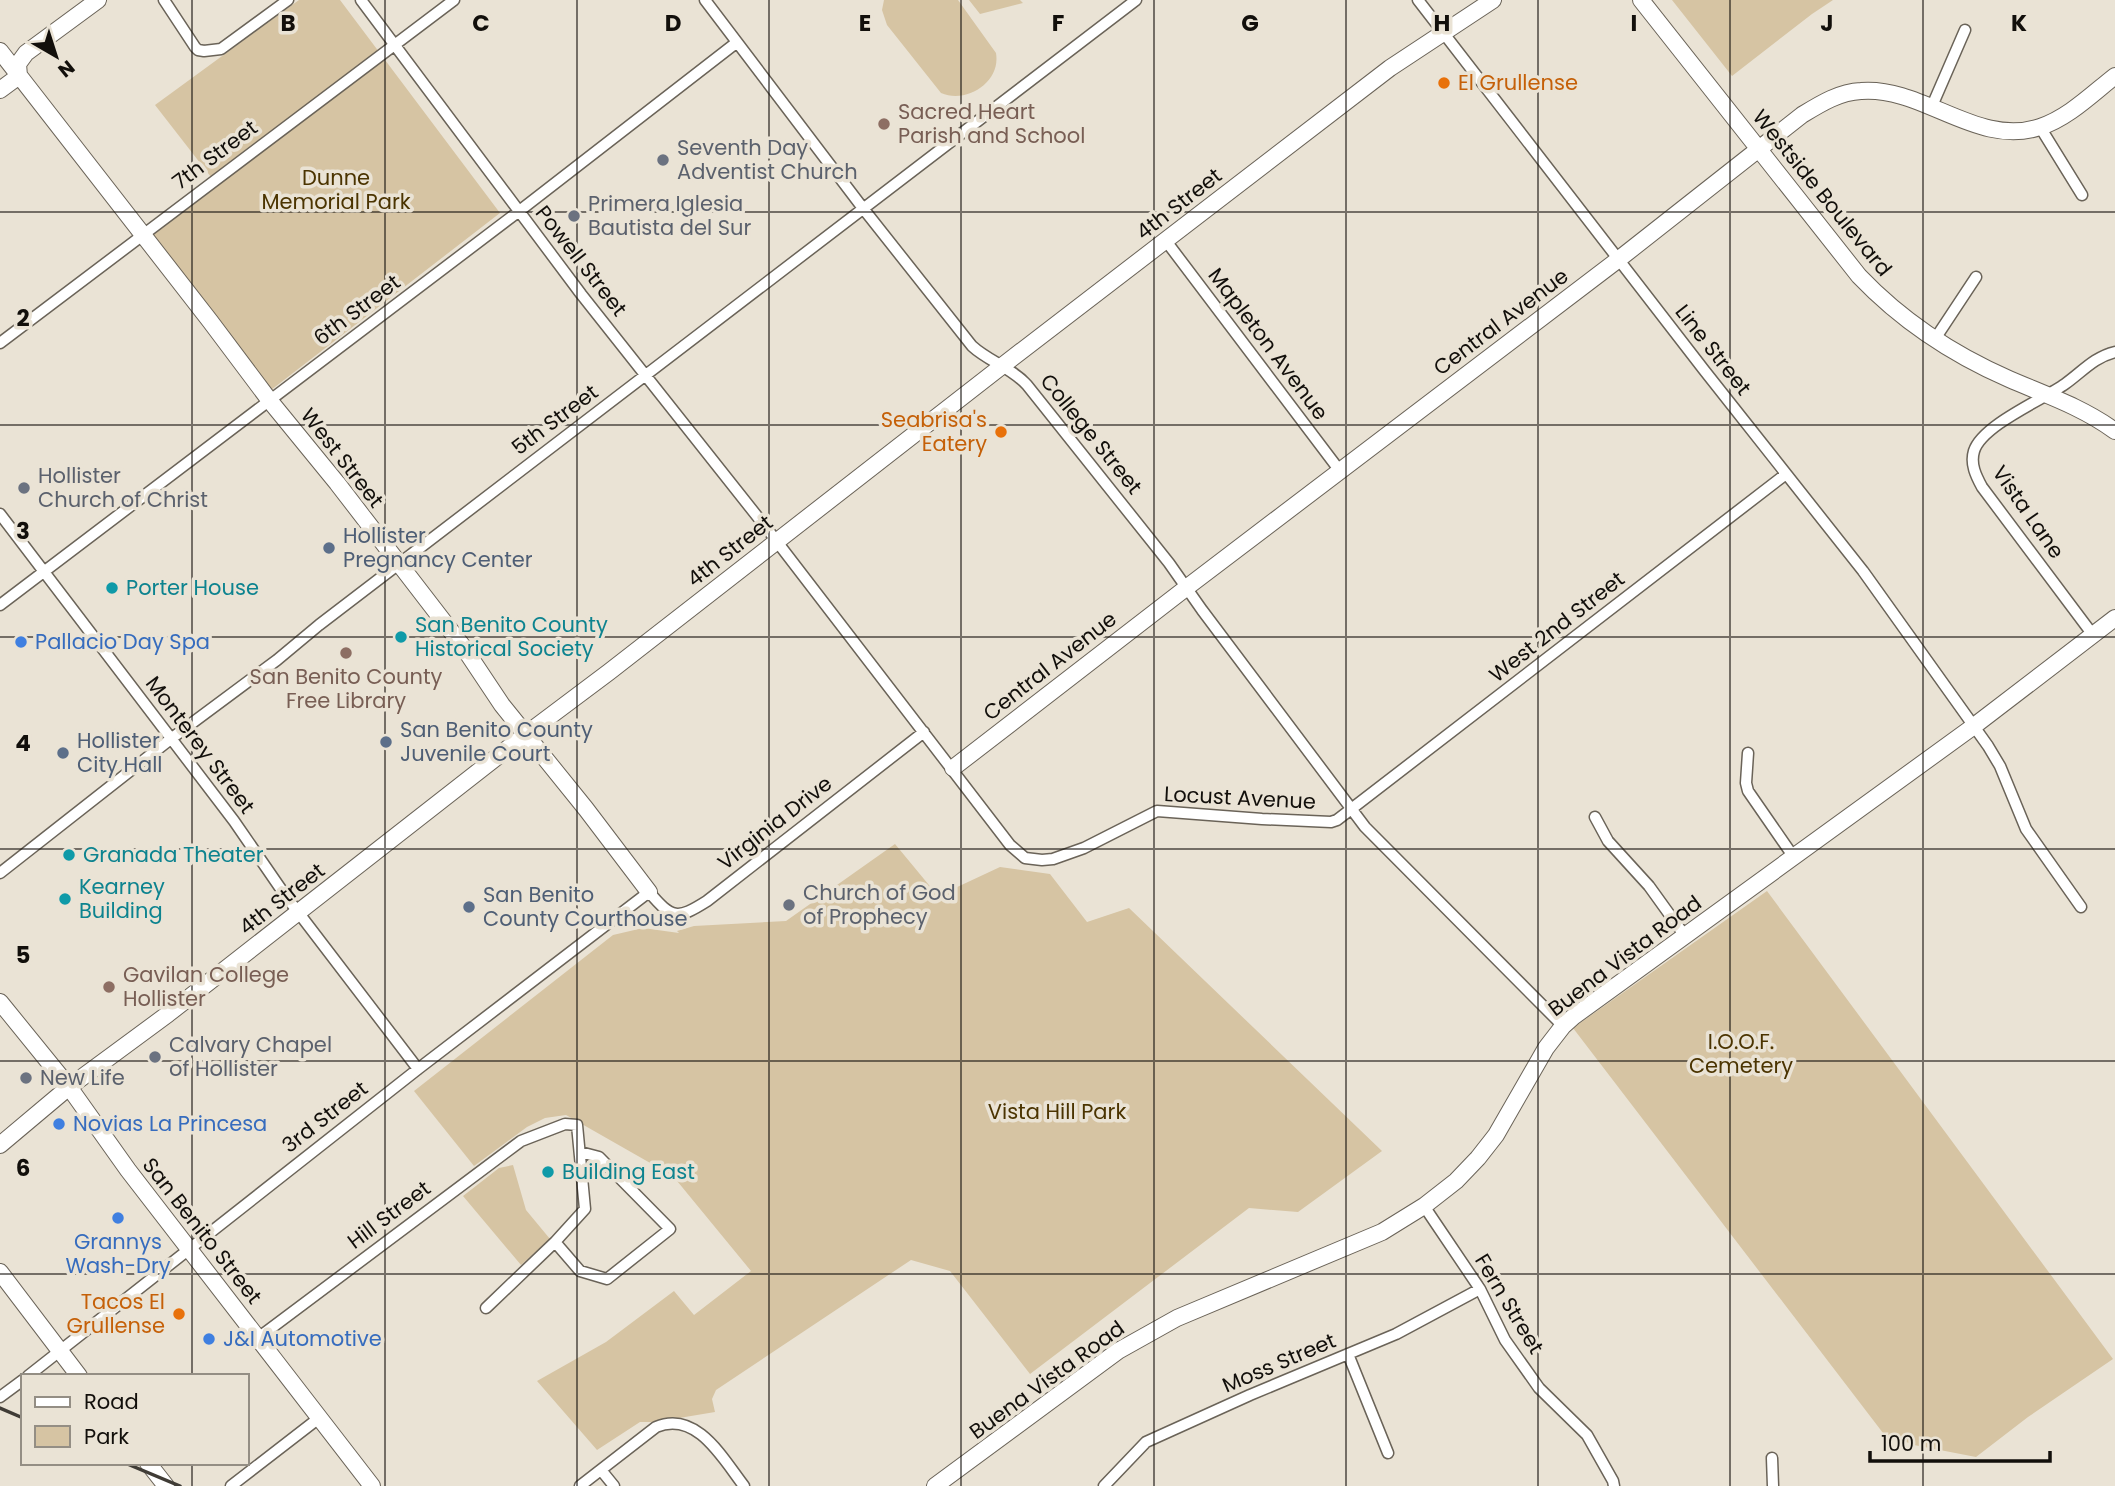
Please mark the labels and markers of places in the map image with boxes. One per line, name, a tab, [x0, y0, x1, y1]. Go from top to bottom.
place label: El Grullense	[1458, 68, 1578, 97]
marker: El Grullense	[1436, 75, 1452, 91]
place label: Sacred Heart Parish and School	[898, 97, 1085, 150]
marker: Sacred Heart Parish and School	[876, 116, 892, 132]
place label: Seventh Day Adventist Church	[677, 133, 858, 186]
marker: Seventh Day Adventist Church	[655, 152, 671, 168]
place label: Primera Iglesia Bautista del Sur	[588, 189, 751, 242]
marker: Primera Iglesia Bautista del Sur	[566, 208, 582, 224]
place label: Seabrisa's Eatery	[881, 405, 987, 458]
marker: Seabrisa's Eatery	[993, 424, 1009, 440]
place label: Hollister Church of Christ	[38, 461, 208, 514]
marker: Hollister Church of Christ	[16, 480, 32, 496]
place label: Hollister Pregnancy Center	[343, 521, 533, 574]
marker: Hollister Pregnancy Center	[321, 540, 337, 556]
place label: Porter House	[126, 573, 259, 602]
marker: Porter House	[104, 580, 120, 596]
place label: San Benito County Historical Society	[415, 610, 608, 663]
place label: Pallacio Day Spa	[35, 627, 210, 656]
marker: San Benito County Historical Society	[393, 629, 409, 645]
marker: Pallacio Day Spa	[13, 634, 29, 650]
marker: San Benito County Free Library	[338, 645, 354, 661]
place label: San Benito County Free Library	[250, 662, 443, 715]
place label: San Benito County Juvenile Court	[400, 715, 593, 768]
place label: Hollister City Hall	[77, 726, 163, 779]
marker: San Benito County Juvenile Court	[378, 734, 394, 750]
marker: Hollister City Hall	[55, 745, 71, 761]
place label: Granada Theater	[83, 840, 264, 869]
marker: Granada Theater	[61, 847, 77, 863]
place label: Kearney Building	[79, 872, 165, 925]
place label: Church of God of Prophecy	[803, 878, 956, 931]
place label: San Benito County Courthouse	[483, 880, 687, 933]
marker: Kearney Building	[57, 891, 73, 907]
marker: Church of God of Prophecy	[781, 897, 797, 913]
marker: San Benito County Courthouse	[461, 899, 477, 915]
place label: Gavilan College Hollister	[123, 960, 289, 1013]
marker: Gavilan College Hollister	[101, 979, 117, 995]
place label: Calvary Chapel of Hollister	[169, 1030, 332, 1083]
marker: Calvary Chapel of Hollister	[147, 1049, 163, 1065]
place label: New Life	[40, 1063, 125, 1092]
marker: New Life	[18, 1070, 34, 1086]
place label: Novias La Princesa	[73, 1109, 267, 1138]
marker: Novias La Princesa	[51, 1116, 67, 1132]
place label: Building East	[562, 1157, 695, 1186]
marker: Building East	[540, 1164, 556, 1180]
marker: Grannys Wash-Dry	[110, 1210, 126, 1226]
place label: Grannys Wash-Dry	[65, 1227, 171, 1280]
place label: Tacos El Grullense	[67, 1287, 165, 1340]
marker: Tacos El Grullense	[171, 1306, 187, 1322]
place label: J&I Automotive	[223, 1324, 382, 1353]
marker: J&I Automotive	[201, 1331, 217, 1347]

